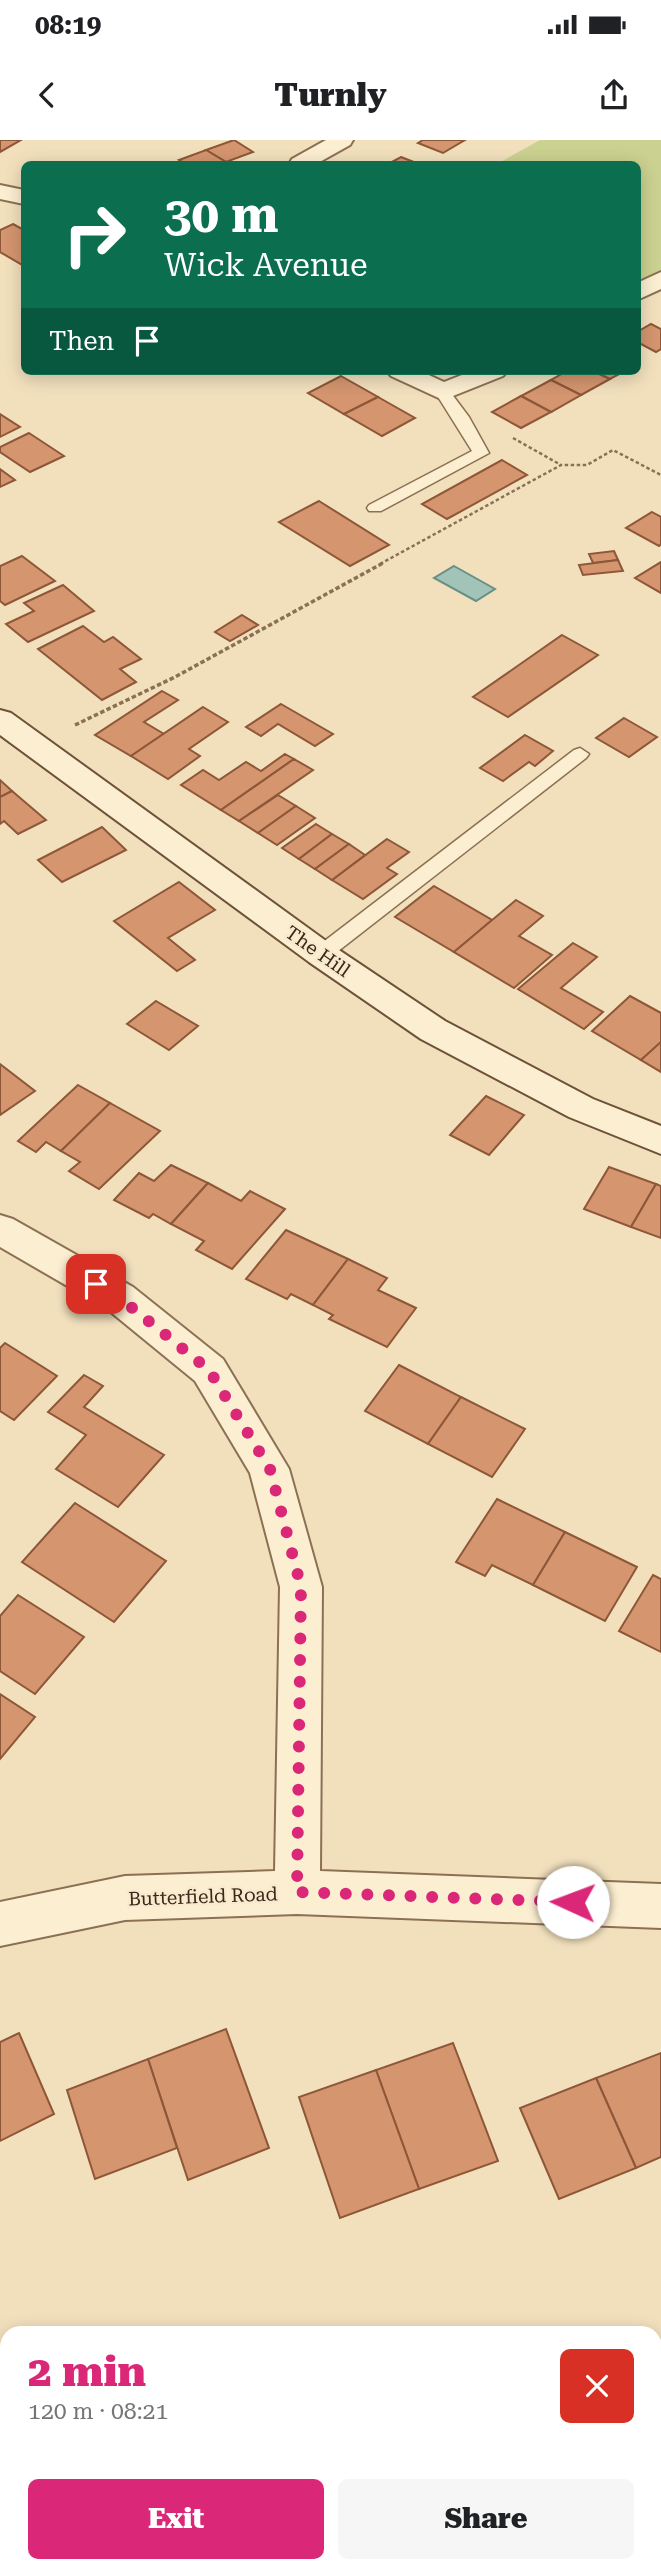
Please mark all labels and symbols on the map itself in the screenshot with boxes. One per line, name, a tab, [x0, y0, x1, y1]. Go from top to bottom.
street label: The Hill	[281, 921, 355, 982]
pin	[66, 1254, 126, 1314]
position arrow	[536, 1865, 610, 1939]
street label: Butterfield Road	[128, 1882, 278, 1911]

